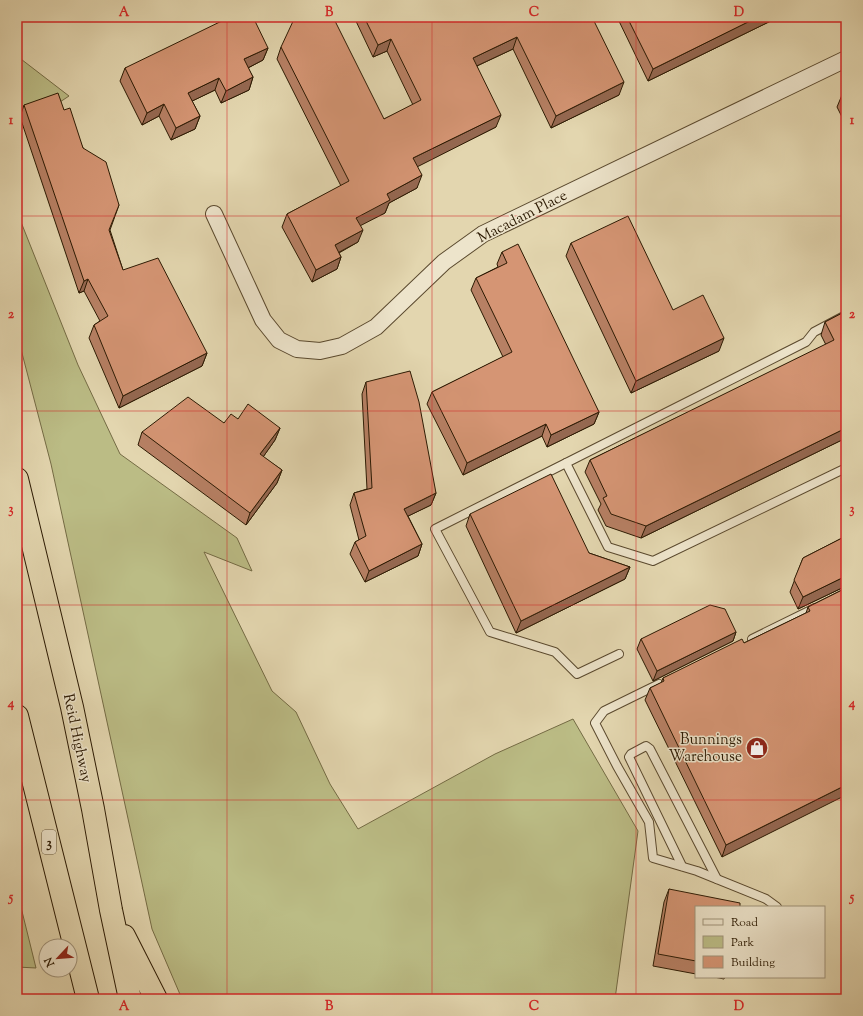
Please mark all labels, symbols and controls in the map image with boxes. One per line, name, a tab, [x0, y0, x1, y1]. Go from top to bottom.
text: A	[119, 4, 130, 22]
text: B	[325, 4, 334, 22]
text: C	[529, 4, 539, 22]
text: D	[734, 4, 744, 22]
text: 1	[9, 112, 14, 130]
text: 1	[850, 112, 855, 130]
street label: Macadam Place	[474, 186, 571, 249]
text: 2	[8, 306, 15, 324]
text: 2	[849, 306, 856, 324]
text: 3	[8, 501, 14, 519]
text: 3	[849, 501, 855, 519]
street label: Reid Highway	[57, 692, 96, 785]
text: 4	[7, 695, 15, 713]
text: 4	[848, 695, 856, 713]
place label: Bunnings Warehouse	[669, 730, 742, 768]
shop icon: Bunnings Warehouse	[744, 735, 770, 761]
road number: 3	[42, 830, 56, 854]
text: 5	[8, 889, 14, 907]
text: 5	[849, 889, 855, 907]
legend	[695, 906, 825, 978]
text: Road	[731, 914, 758, 932]
text: Park	[731, 934, 754, 952]
north arrow	[38, 938, 78, 978]
text: N	[41, 954, 59, 970]
text: Building	[731, 954, 775, 972]
text: A	[119, 998, 130, 1016]
text: B	[325, 998, 334, 1016]
text: C	[529, 998, 539, 1016]
text: D	[734, 998, 744, 1016]

